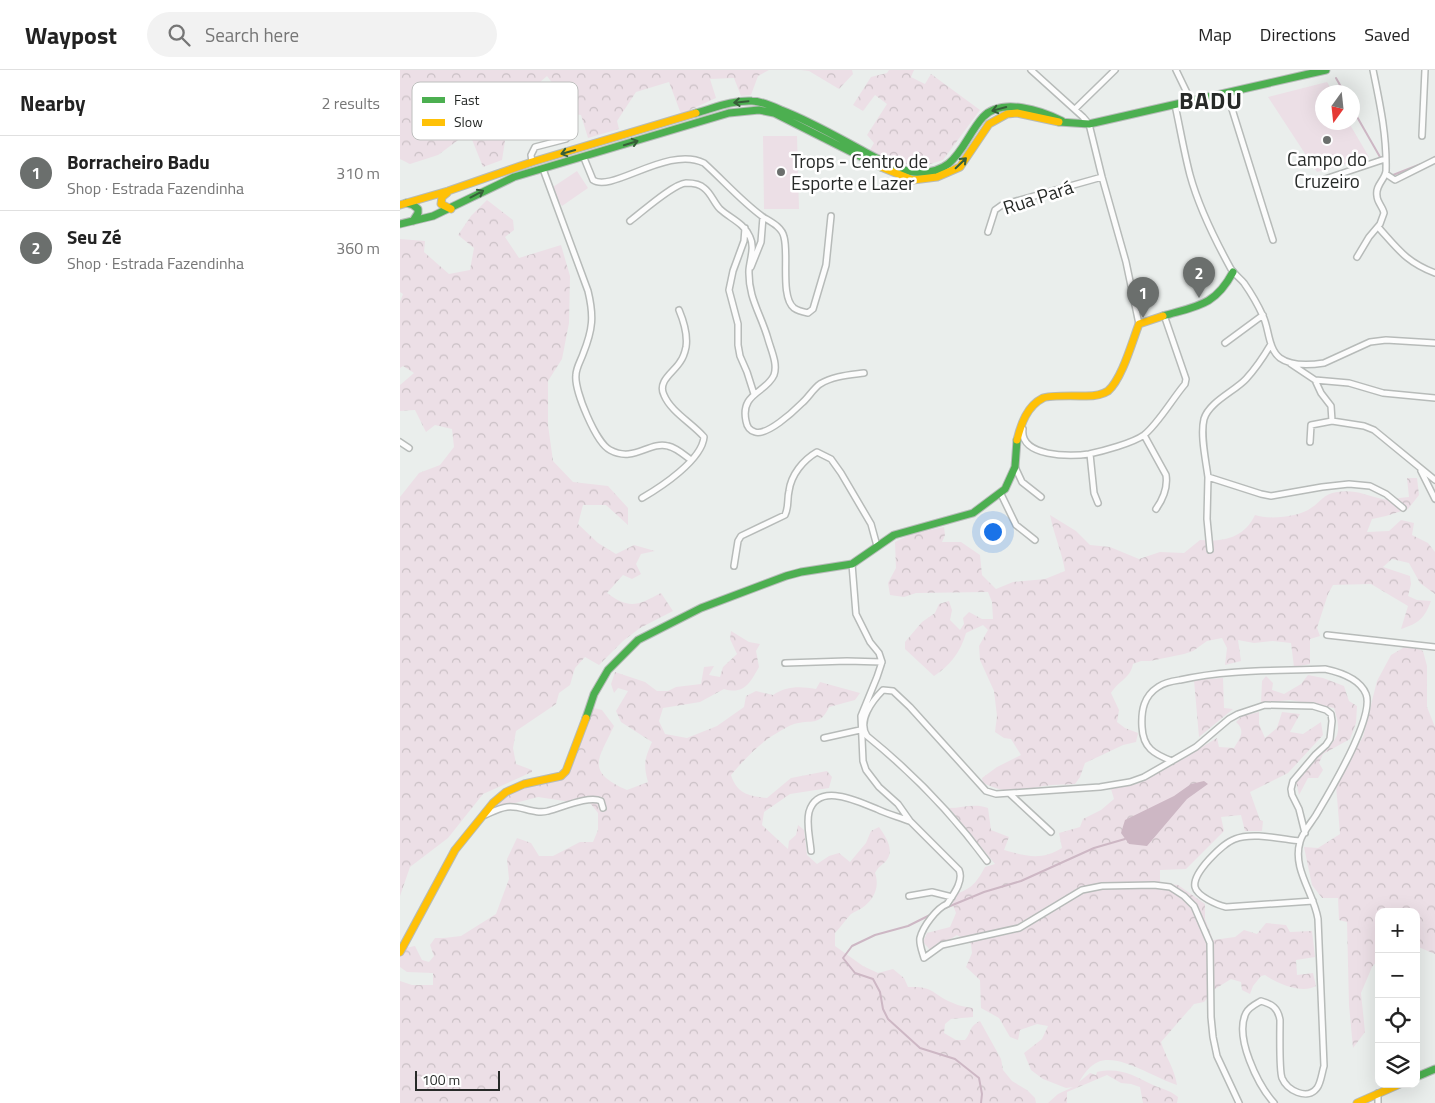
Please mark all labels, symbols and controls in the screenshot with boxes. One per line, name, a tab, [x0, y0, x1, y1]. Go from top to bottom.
search box	[147, 12, 497, 57]
text: Waypost	[25, 17, 117, 53]
text: Search here	[205, 20, 299, 49]
icon: search	[165, 21, 193, 49]
text: Map	[1198, 21, 1232, 48]
text: Directions	[1260, 21, 1336, 48]
text: Saved	[1364, 21, 1410, 48]
legend	[412, 82, 578, 140]
district label: BADU	[1179, 82, 1243, 118]
north arrow	[1315, 85, 1360, 130]
text: Nearby	[20, 87, 85, 119]
text: Fast	[454, 89, 479, 110]
text: 2 results	[321, 91, 380, 115]
one-way arrow	[733, 97, 749, 107]
one-way arrow	[992, 105, 1008, 114]
text: Slow	[454, 111, 483, 132]
marker: Campo do Cruzeiro	[1321, 134, 1333, 146]
one-way arrow	[623, 138, 639, 147]
place label: Campo do Cruzeiro	[1287, 144, 1367, 195]
place label: Trops - Centro de Esporte e Lazer	[791, 146, 928, 197]
text: Borracheiro Badu	[67, 147, 210, 176]
one-way arrow	[560, 147, 576, 157]
one-way arrow	[955, 157, 968, 169]
text: 1	[32, 161, 40, 185]
text: 310 m	[336, 161, 380, 185]
marker: Trops - Centro de Esporte e Lazer	[775, 166, 787, 178]
street label: Rua Pará	[999, 171, 1077, 221]
text: Shop · Estrada Fazendinha	[67, 176, 244, 200]
one-way arrow	[470, 189, 485, 199]
text: Seu Zé	[67, 222, 121, 251]
text: 2	[32, 236, 40, 260]
text: 360 m	[336, 236, 380, 260]
text: Shop · Estrada Fazendinha	[67, 251, 244, 275]
pin: 2	[1183, 257, 1215, 298]
pin: 1	[1127, 277, 1159, 318]
your location	[980, 519, 1006, 545]
map controls	[1375, 908, 1420, 1088]
button: +	[1375, 908, 1420, 953]
button: −	[1375, 953, 1420, 998]
button: locate	[1375, 998, 1420, 1043]
button: layers	[1375, 1043, 1420, 1088]
scale bar	[415, 1068, 500, 1091]
text: 100 m	[422, 1069, 460, 1090]

